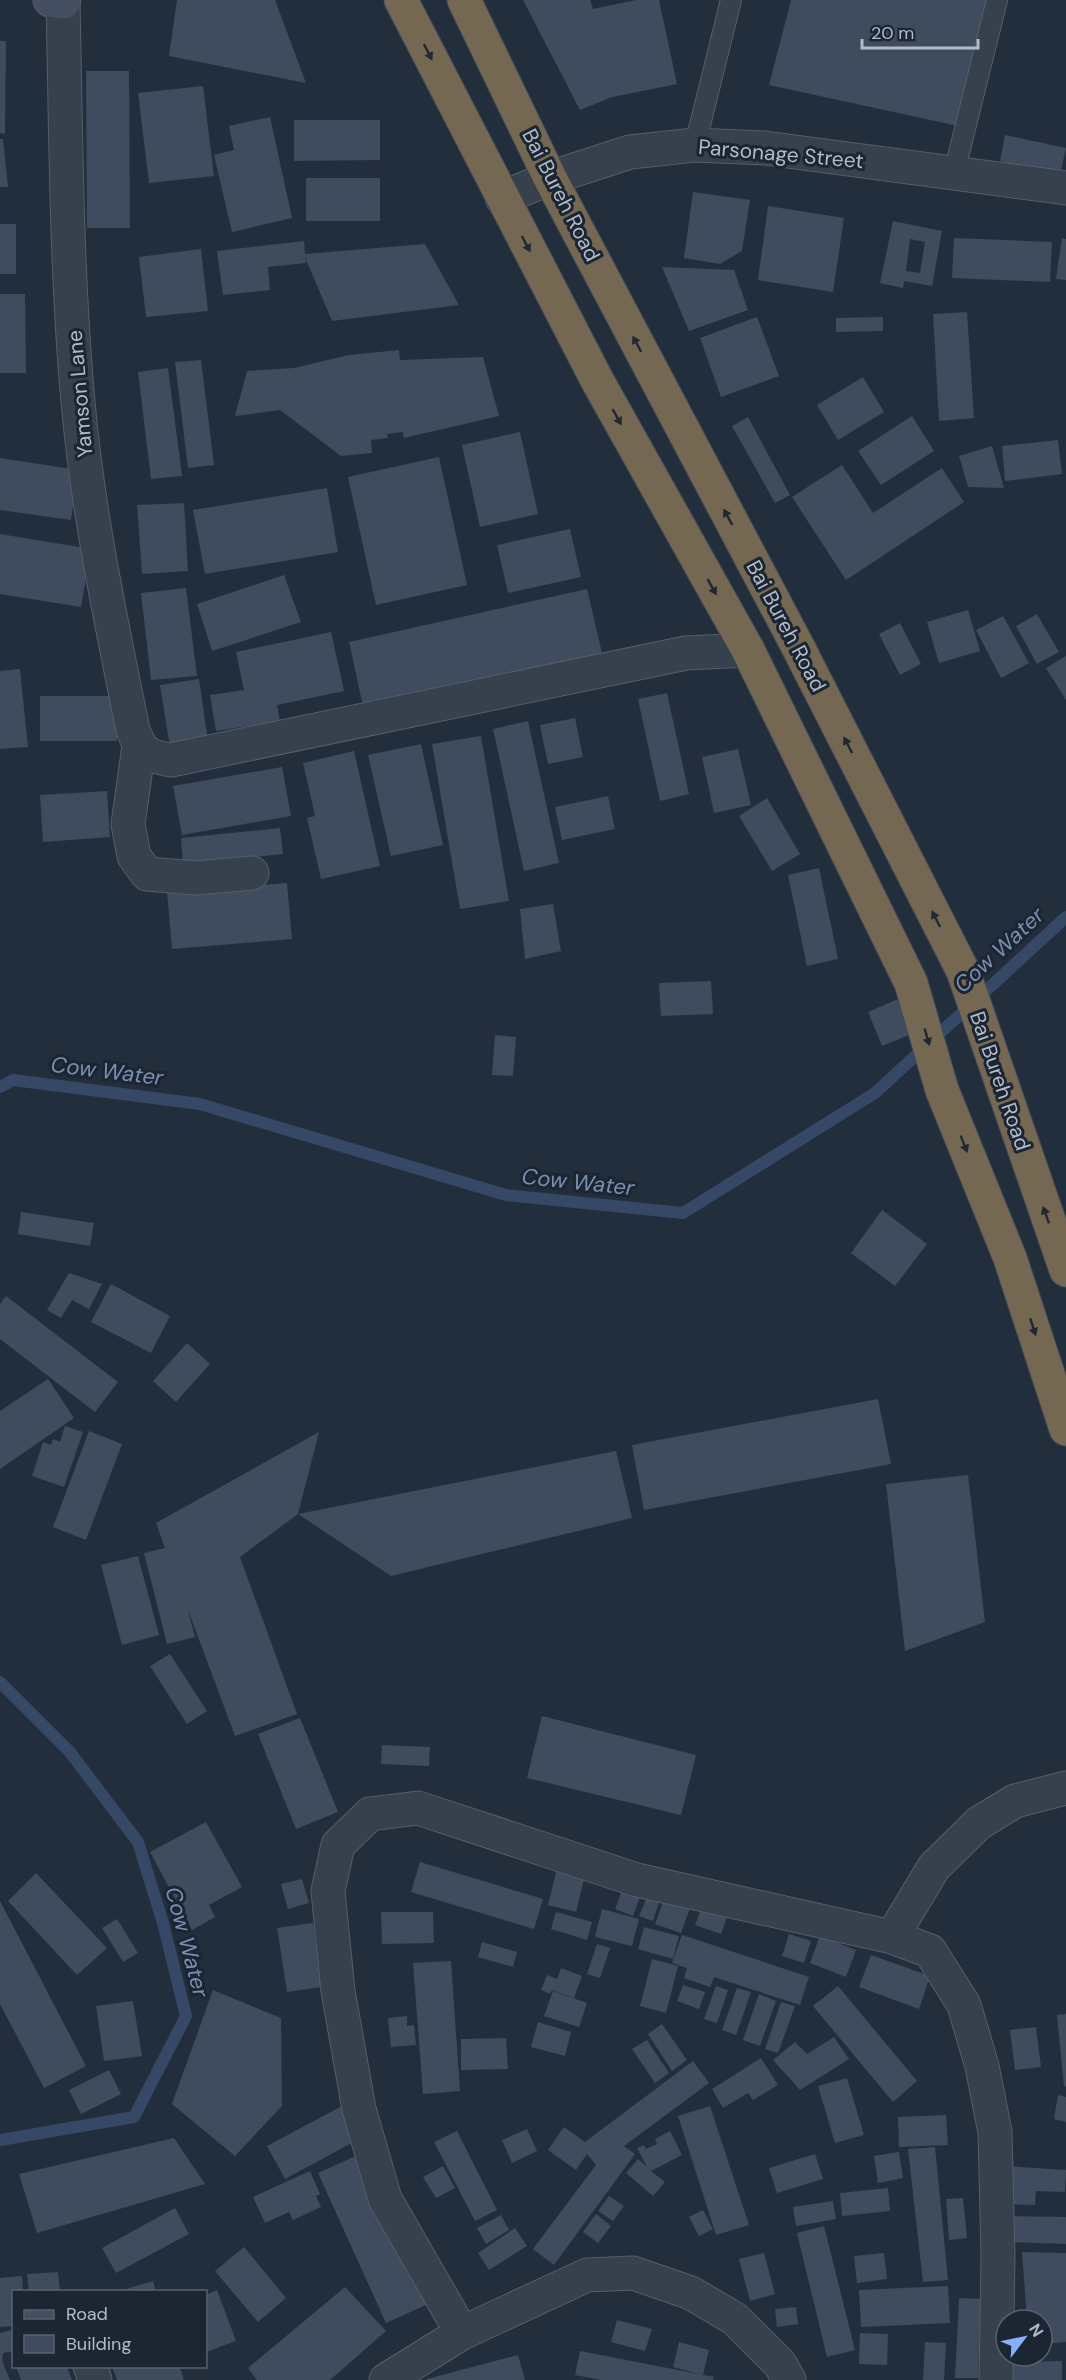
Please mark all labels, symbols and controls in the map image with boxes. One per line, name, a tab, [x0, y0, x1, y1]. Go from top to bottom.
scale bar	[862, 12, 978, 50]
text: 20 m	[871, 21, 914, 45]
one-way arrow	[423, 44, 433, 61]
street label: Bai Bureh Road	[516, 124, 606, 266]
street label: Parsonage Street	[697, 133, 865, 175]
one-way arrow	[521, 236, 531, 253]
street label: Yamson Lane	[60, 329, 100, 459]
one-way arrow	[632, 335, 642, 352]
one-way arrow	[612, 409, 623, 425]
one-way arrow	[723, 508, 733, 525]
street label: Bai Bureh Road	[740, 555, 832, 697]
one-way arrow	[707, 579, 718, 595]
one-way arrow	[843, 736, 853, 753]
water label: Cow Water	[948, 900, 1051, 999]
one-way arrow	[931, 910, 941, 927]
street label: Bai Bureh Road	[963, 1008, 1037, 1154]
one-way arrow	[922, 1028, 932, 1046]
water label: Cow Water	[49, 1050, 166, 1092]
one-way arrow	[960, 1135, 969, 1153]
water label: Cow Water	[520, 1162, 637, 1202]
one-way arrow	[1041, 1206, 1051, 1224]
one-way arrow	[1029, 1318, 1038, 1336]
water label: Cow Water	[158, 1884, 216, 2001]
legend	[12, 2290, 207, 2368]
text: Road	[66, 2302, 108, 2326]
north arrow	[994, 2308, 1054, 2368]
text: N	[1024, 2320, 1048, 2341]
text: Building	[66, 2332, 131, 2356]

